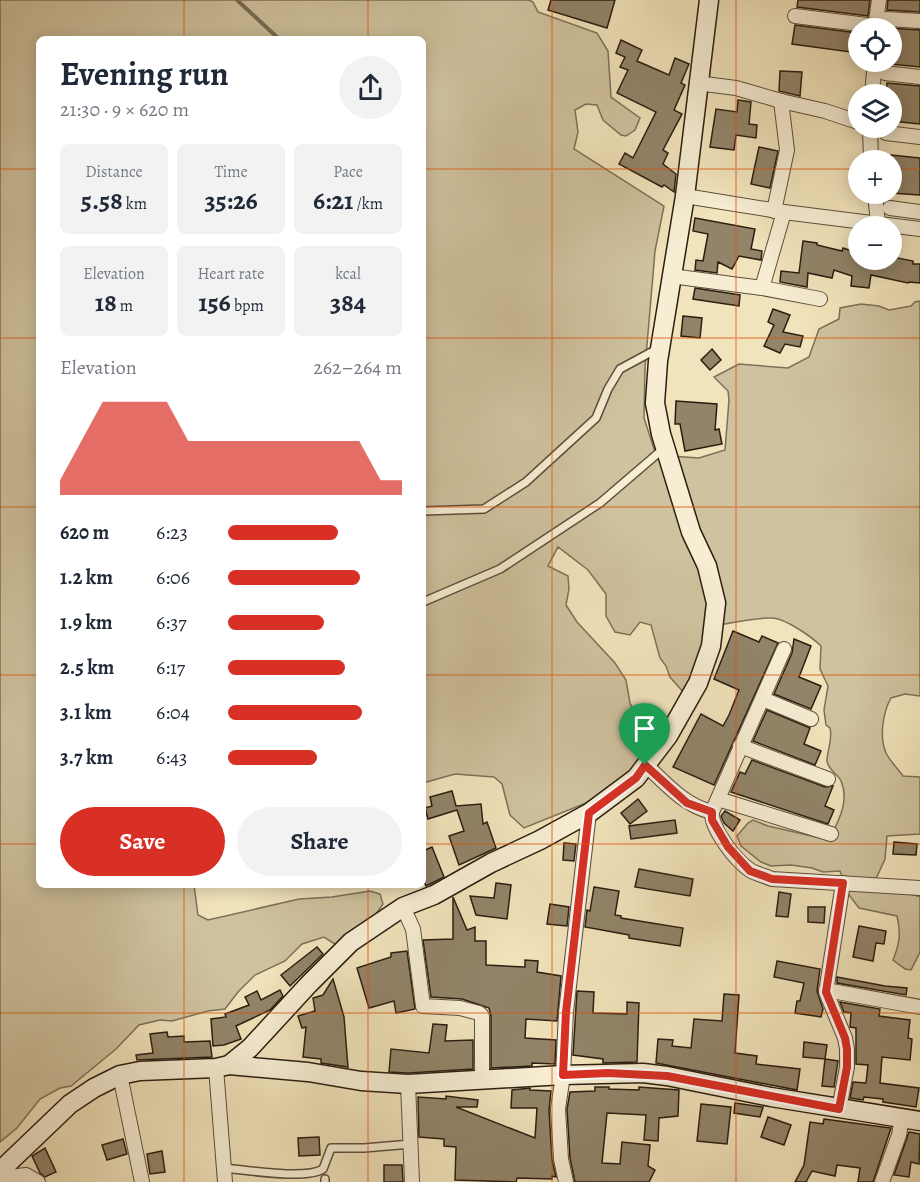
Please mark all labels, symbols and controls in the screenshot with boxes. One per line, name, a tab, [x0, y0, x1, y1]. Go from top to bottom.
map controls	[848, 18, 902, 270]
button: locate	[848, 18, 902, 72]
text: Evening run	[60, 51, 229, 96]
button: share	[339, 56, 402, 119]
button: layers	[848, 84, 902, 138]
text: 21:30 · 9 × 620 m	[60, 96, 189, 123]
button: +	[848, 150, 902, 204]
text: Distance	[85, 161, 143, 183]
text: Time	[214, 161, 248, 183]
text: Pace	[333, 161, 363, 183]
text: 5.58	[81, 183, 123, 218]
text: 35:26	[204, 183, 258, 218]
text: 6:21	[313, 183, 353, 218]
text: km	[123, 193, 147, 215]
text: /km	[353, 193, 383, 215]
button: −	[848, 216, 902, 270]
text: Elevation	[83, 263, 145, 285]
text: Heart rate	[198, 263, 264, 285]
text: kcal	[335, 263, 361, 285]
text: 18	[95, 285, 117, 320]
text: 156	[198, 285, 231, 320]
text: 384	[330, 285, 366, 320]
text: m	[117, 295, 133, 317]
text: bpm	[231, 295, 264, 317]
text: Elevation	[60, 354, 137, 381]
text: 262–264 m	[313, 354, 402, 381]
text: 620 m	[60, 519, 109, 546]
text: 6:23	[156, 519, 188, 546]
text: 1.2 km	[60, 564, 113, 591]
text: 6:06	[156, 564, 190, 591]
text: 1.9 km	[60, 609, 113, 636]
text: 6:37	[156, 609, 187, 636]
text: 2.5 km	[60, 654, 114, 681]
text: 6:17	[156, 654, 185, 681]
text: 3.1 km	[60, 699, 112, 726]
text: 6:04	[156, 699, 190, 726]
pin	[619, 703, 670, 765]
icon: arrive	[628, 712, 661, 745]
text: 3.7 km	[60, 744, 113, 771]
text: 6:43	[156, 744, 187, 771]
button: Save	[60, 807, 225, 876]
button: Share	[237, 807, 402, 876]

